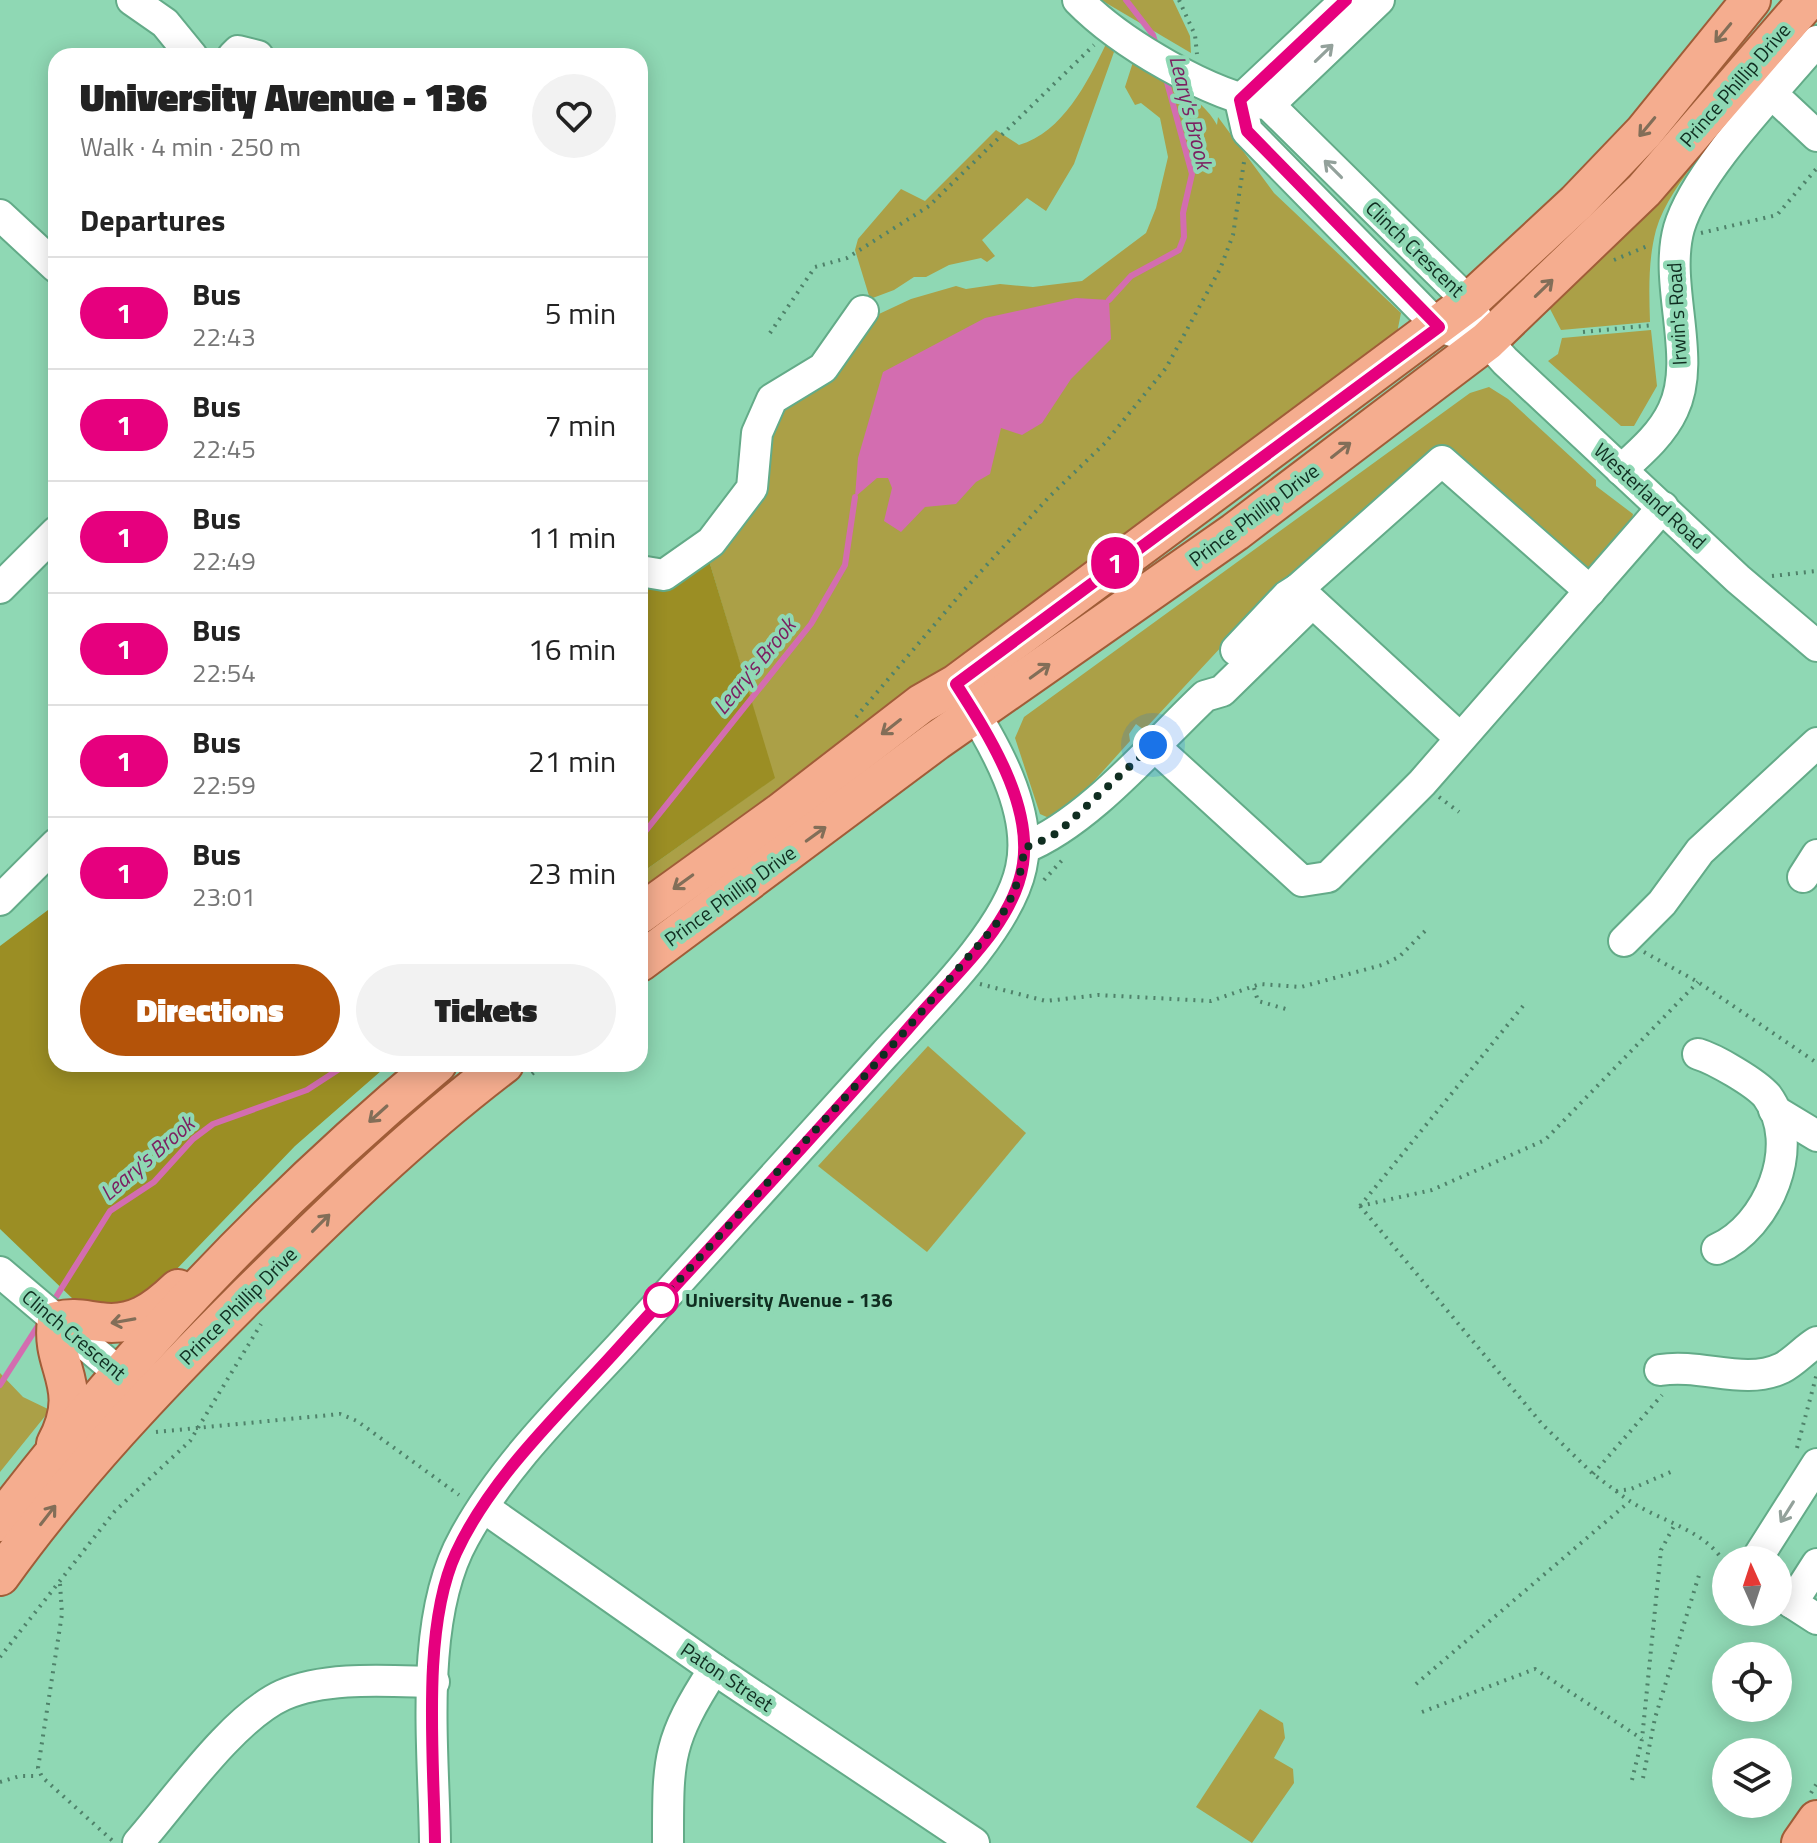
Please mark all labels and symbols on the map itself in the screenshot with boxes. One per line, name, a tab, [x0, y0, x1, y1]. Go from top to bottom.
street label: Prince Phillip Drive	[1672, 16, 1798, 154]
one-way arrow	[1714, 22, 1732, 43]
one-way arrow	[1314, 43, 1334, 62]
water label: Leary's Brook	[1160, 52, 1222, 175]
one-way arrow	[1638, 117, 1656, 137]
one-way arrow	[1324, 160, 1343, 179]
street label: Clinch Crescent	[1359, 193, 1472, 304]
street label: Irwin's Road	[1658, 262, 1695, 366]
one-way arrow	[1534, 279, 1553, 298]
street label: Westerland Road	[1587, 435, 1714, 556]
one-way arrow	[1330, 441, 1351, 458]
street label: Prince Phillip Drive	[1182, 455, 1325, 574]
line badge: 1	[1089, 537, 1141, 589]
water label: Leary's Brook	[704, 609, 805, 722]
one-way arrow	[1028, 663, 1050, 679]
one-way arrow	[881, 718, 902, 735]
your location	[1133, 725, 1173, 765]
one-way arrow	[805, 826, 827, 842]
street label: Prince Phillip Drive	[657, 837, 802, 954]
one-way arrow	[673, 874, 695, 891]
one-way arrow	[368, 1105, 388, 1124]
water label: Leary's Brook	[92, 1106, 204, 1209]
one-way arrow	[311, 1214, 330, 1233]
street label: Prince Phillip Drive	[171, 1239, 304, 1372]
street label: Clinch Crescent	[15, 1282, 133, 1388]
marker: University Avenue - 136	[644, 1283, 678, 1317]
place label: University Avenue - 136	[685, 1284, 893, 1315]
one-way arrow	[111, 1314, 137, 1329]
one-way arrow	[1778, 1500, 1794, 1523]
one-way arrow	[39, 1505, 56, 1526]
north arrow	[1712, 1546, 1792, 1626]
street label: Paton Street	[675, 1634, 780, 1719]

